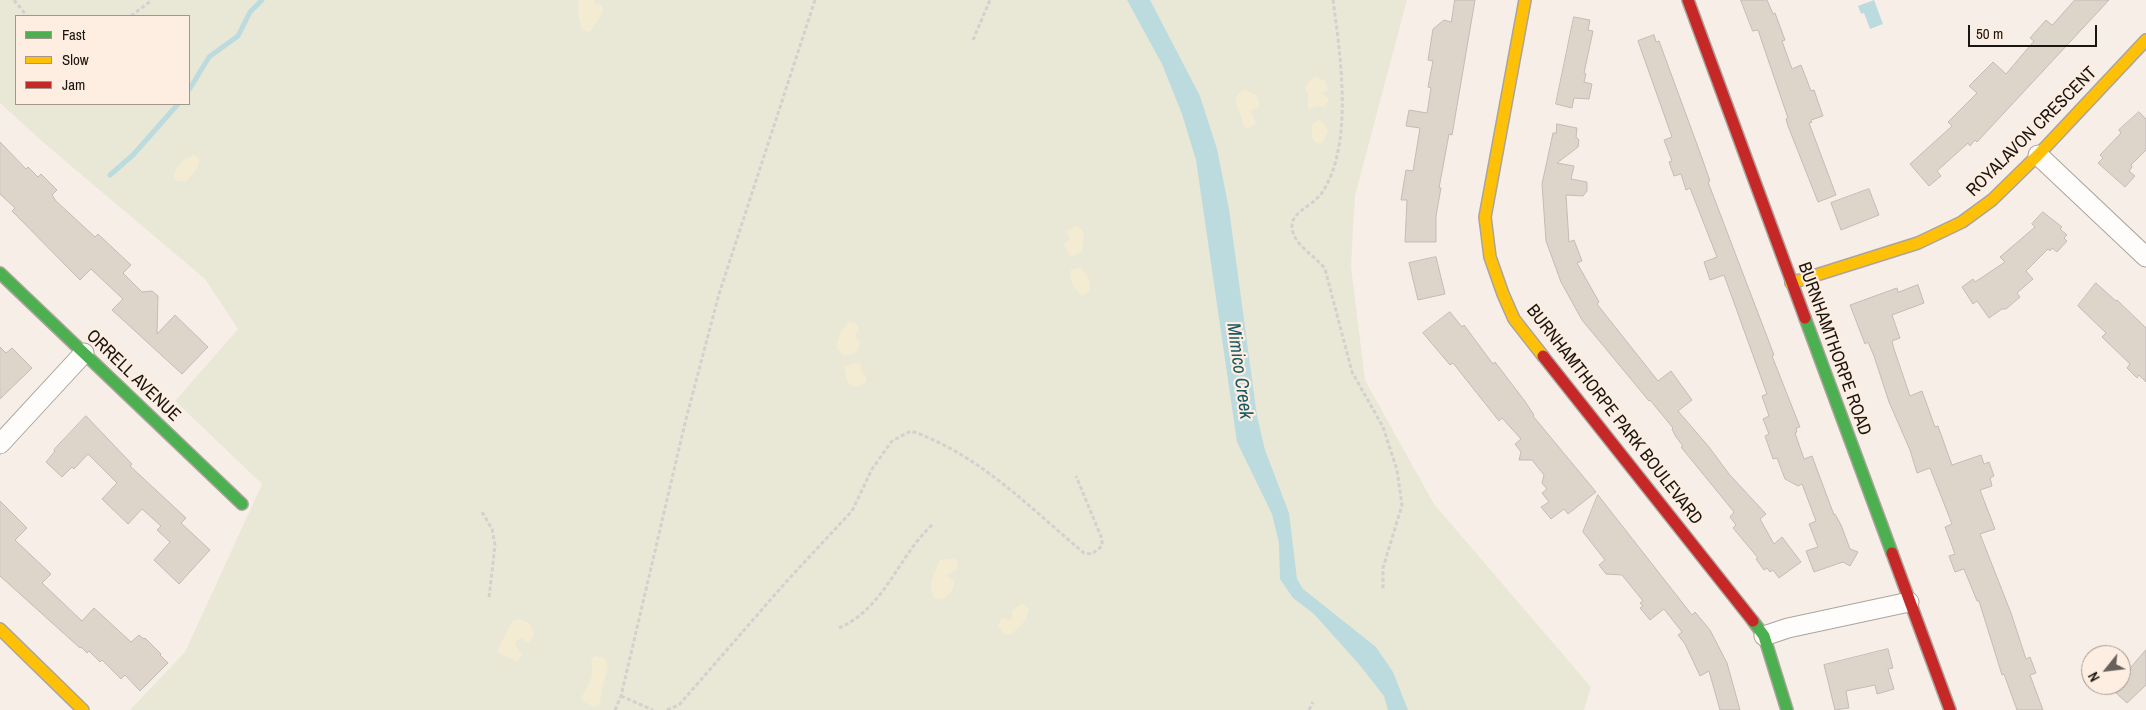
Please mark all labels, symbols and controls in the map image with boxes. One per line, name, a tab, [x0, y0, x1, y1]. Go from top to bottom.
legend	[15, 15, 190, 105]
scale bar	[1971, 15, 2100, 47]
text: 50 m	[1976, 23, 2003, 44]
text: Fast	[62, 24, 85, 45]
text: Slow	[62, 49, 89, 70]
street label: ROYALAVON CRESCENT	[1962, 62, 2102, 202]
text: Jam	[62, 74, 85, 95]
street label: BURNHAMTHORPE ROAD	[1793, 259, 1875, 439]
street label: BURNHAMTHORPE PARK BOULEVARD	[1521, 301, 1707, 529]
water label: Mimico Creek	[1221, 321, 1257, 421]
street label: ORRELL AVENUE	[81, 326, 185, 426]
north arrow	[2081, 645, 2131, 695]
text: N	[2084, 669, 2104, 685]

